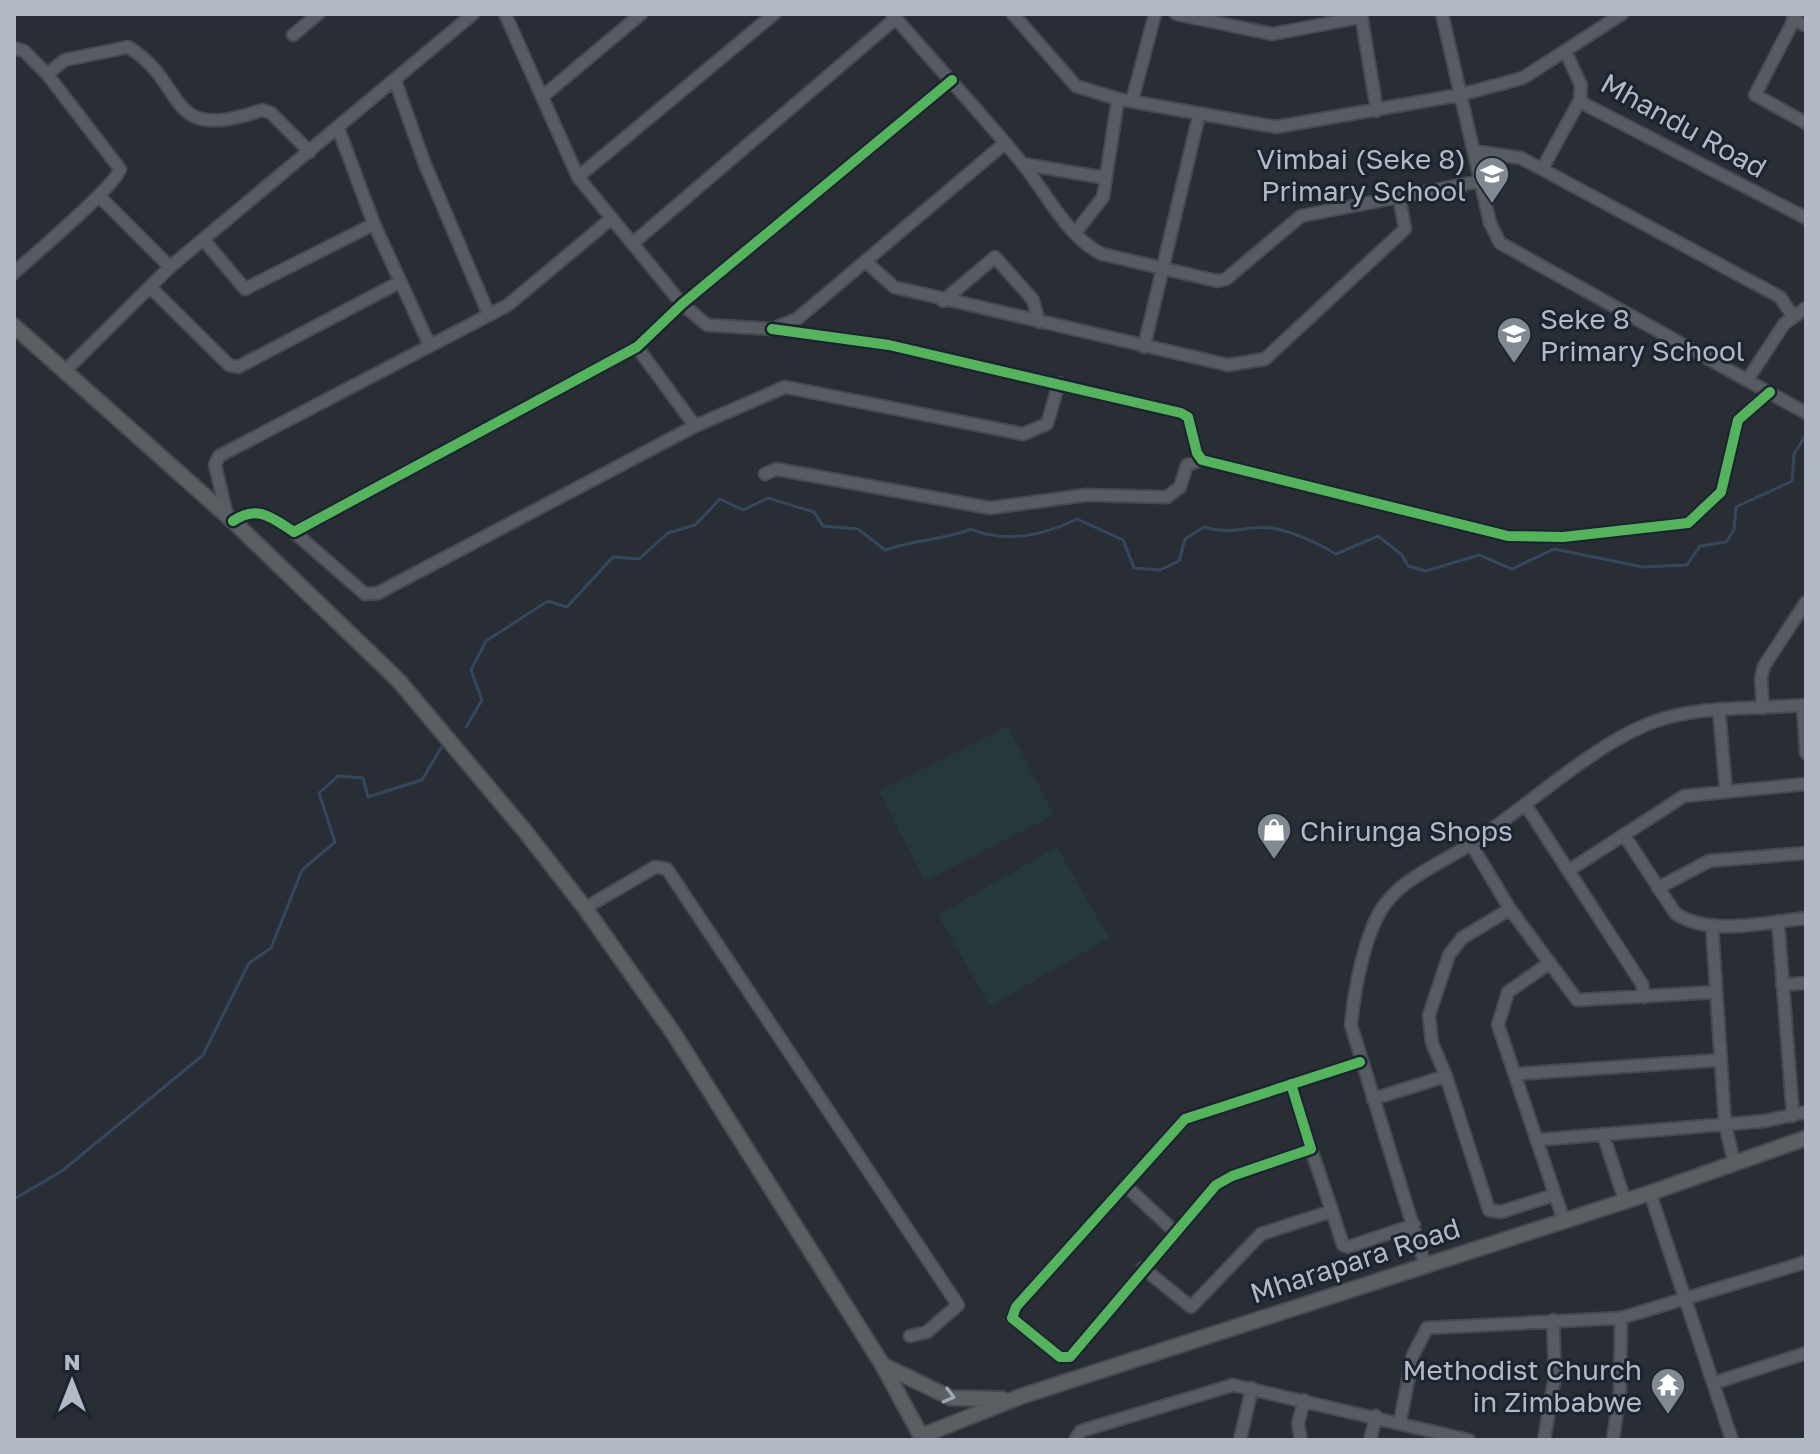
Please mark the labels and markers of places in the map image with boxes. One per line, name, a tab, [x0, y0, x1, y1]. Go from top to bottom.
place label: Vimbai (Seke 8) Primary School	[1256, 142, 1466, 207]
school or university icon: Vimbai (Seke 8) Primary School	[1473, 155, 1511, 205]
place label: Seke 8 Primary School	[1540, 302, 1745, 367]
school or university icon: Seke 8 Primary School	[1495, 315, 1533, 365]
shop icon: Chirunga Shops	[1255, 811, 1293, 861]
place label: Chirunga Shops	[1300, 814, 1513, 847]
place label: Methodist Church in Zimbabwe	[1402, 1353, 1642, 1418]
temple icon: Methodist Church in Zimbabwe	[1649, 1366, 1687, 1416]

